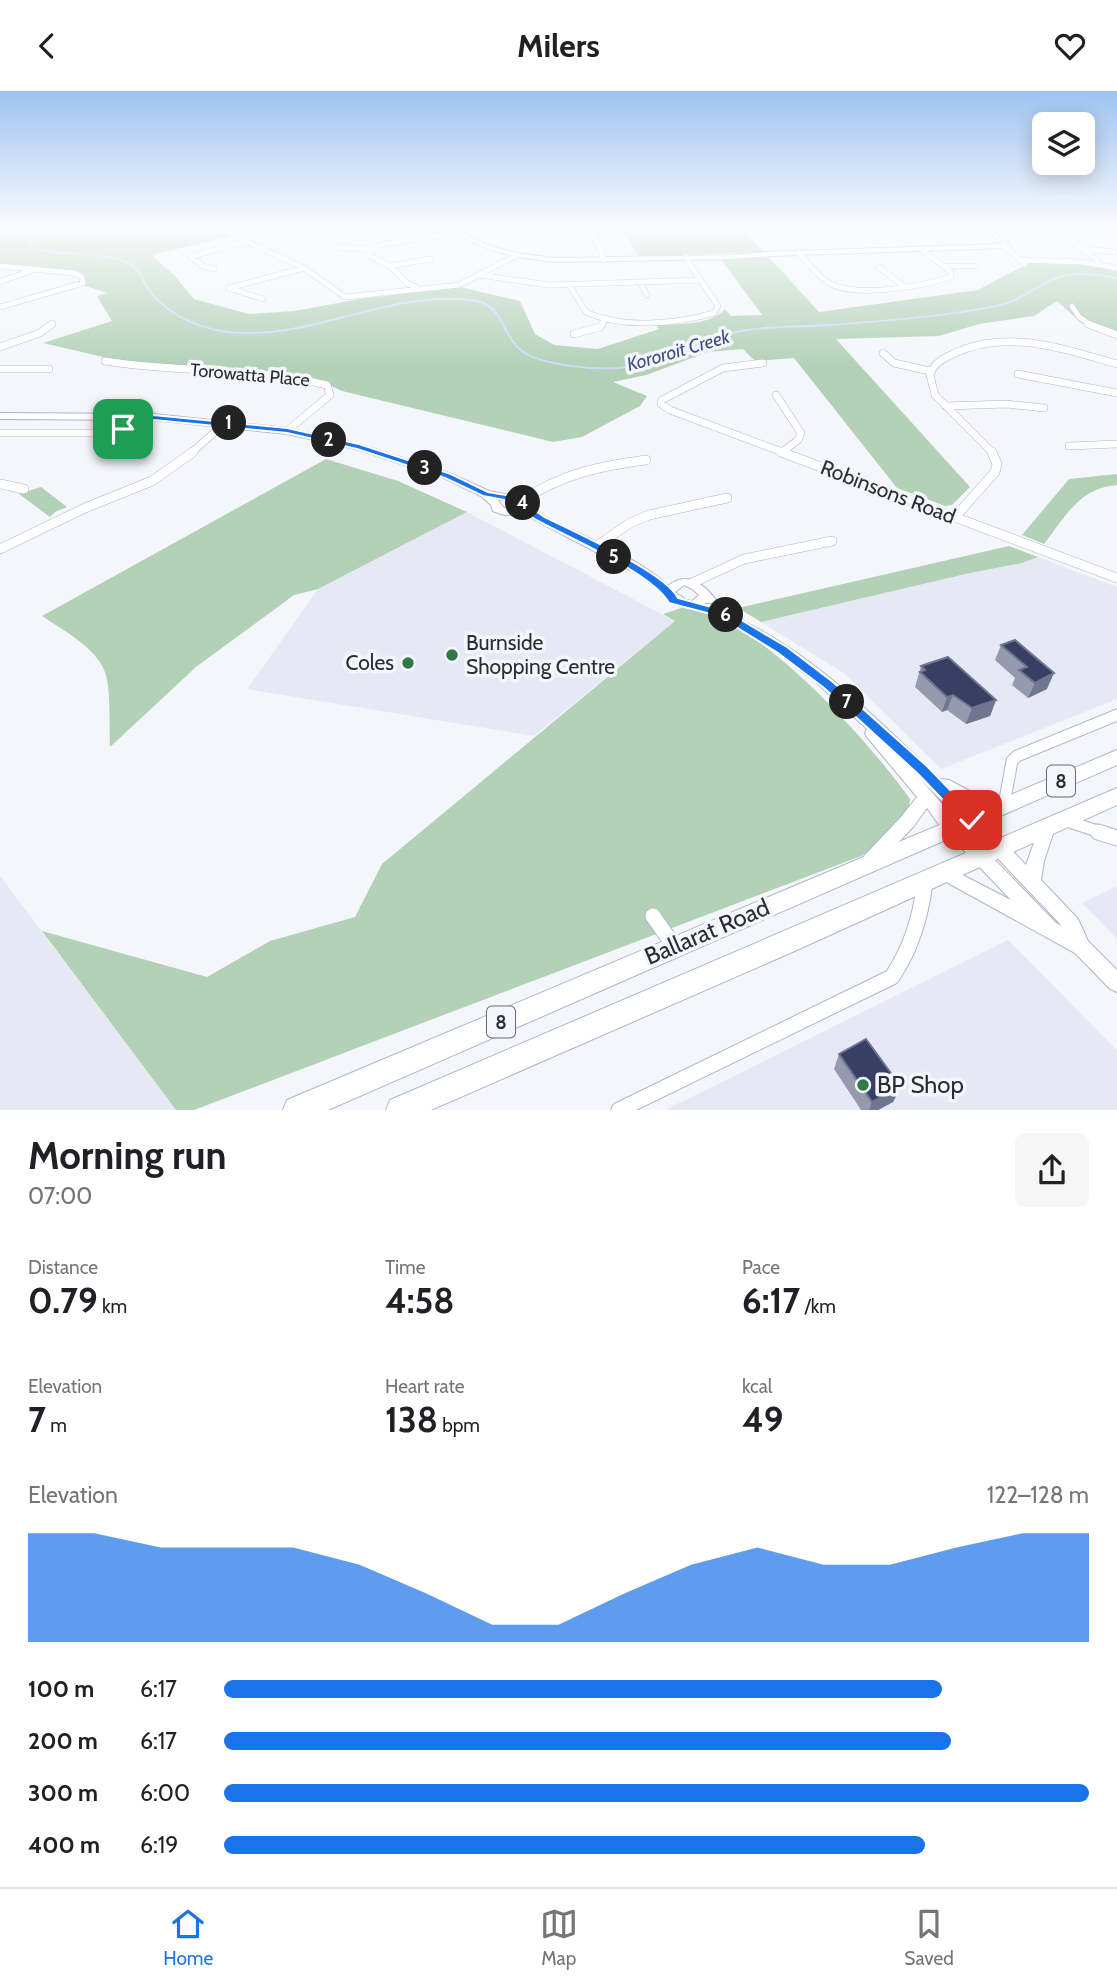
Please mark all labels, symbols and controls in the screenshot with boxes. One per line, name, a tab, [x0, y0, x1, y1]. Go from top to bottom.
text: Milers	[517, 26, 600, 65]
icon: back	[28, 27, 66, 65]
icon: heart	[1051, 27, 1089, 65]
map controls	[1032, 112, 1095, 175]
button: layers	[1032, 112, 1095, 175]
water label: Kororoit Creek	[624, 325, 733, 376]
street label: Torowatta Place	[189, 359, 311, 391]
pin	[93, 399, 153, 459]
pin: 1	[212, 405, 246, 441]
icon: arrive	[104, 410, 142, 448]
text: 1	[225, 411, 232, 434]
pin: 2	[312, 423, 346, 457]
text: 2	[323, 428, 334, 451]
pin: 3	[408, 451, 442, 485]
street label: Robinsons Road	[817, 454, 959, 529]
text: 3	[419, 456, 430, 479]
pin: 4	[505, 485, 540, 521]
text: 4	[517, 491, 528, 514]
pin: 5	[596, 539, 632, 575]
text: 5	[608, 545, 619, 568]
pin: 6	[708, 597, 744, 633]
text: 6	[720, 603, 731, 626]
place label: Burnside Shopping Centre	[466, 630, 615, 679]
marker: Burnside Shopping Centre	[444, 647, 460, 663]
place label: Coles	[346, 650, 394, 675]
marker: Coles	[400, 655, 416, 671]
pin: 7	[830, 685, 864, 719]
text: 7	[842, 690, 851, 713]
road number: 8	[1047, 765, 1075, 797]
pin	[942, 790, 1002, 850]
icon: check	[953, 801, 991, 839]
street label: Ballarat Road	[640, 892, 774, 971]
road number: 8	[487, 1007, 515, 1037]
place label: BP Shop	[877, 1070, 964, 1099]
marker: BP Shop	[855, 1077, 871, 1093]
text: Morning run	[28, 1132, 227, 1179]
button: share	[1015, 1133, 1089, 1207]
text: 07:00	[28, 1182, 92, 1210]
text: Distance	[28, 1256, 98, 1279]
text: Time	[385, 1256, 425, 1279]
text: Pace	[742, 1256, 780, 1279]
text: 0.79	[28, 1279, 98, 1322]
text: 4:58	[385, 1279, 454, 1322]
text: 6:17	[742, 1279, 800, 1322]
text: km	[98, 1295, 127, 1318]
text: /km	[800, 1295, 836, 1318]
text: Elevation	[28, 1375, 102, 1398]
text: Heart rate	[385, 1375, 465, 1398]
text: kcal	[742, 1375, 772, 1398]
text: 7	[28, 1398, 46, 1441]
text: 138	[385, 1398, 438, 1441]
text: 49	[742, 1398, 783, 1441]
text: m	[46, 1414, 67, 1437]
text: bpm	[438, 1414, 480, 1437]
text: Elevation	[28, 1481, 118, 1509]
text: 122–128 m	[987, 1481, 1089, 1509]
text: 100 m	[28, 1675, 94, 1703]
text: 6:17	[140, 1675, 177, 1703]
text: 200 m	[28, 1727, 98, 1755]
text: 6:17	[140, 1727, 177, 1755]
text: 300 m	[28, 1779, 98, 1807]
text: 6:00	[140, 1779, 190, 1807]
text: 400 m	[28, 1831, 100, 1859]
text: 6:19	[140, 1831, 178, 1859]
tab: Home	[163, 1905, 213, 1970]
tab: Map	[540, 1905, 578, 1970]
tab: Saved	[904, 1905, 954, 1970]

